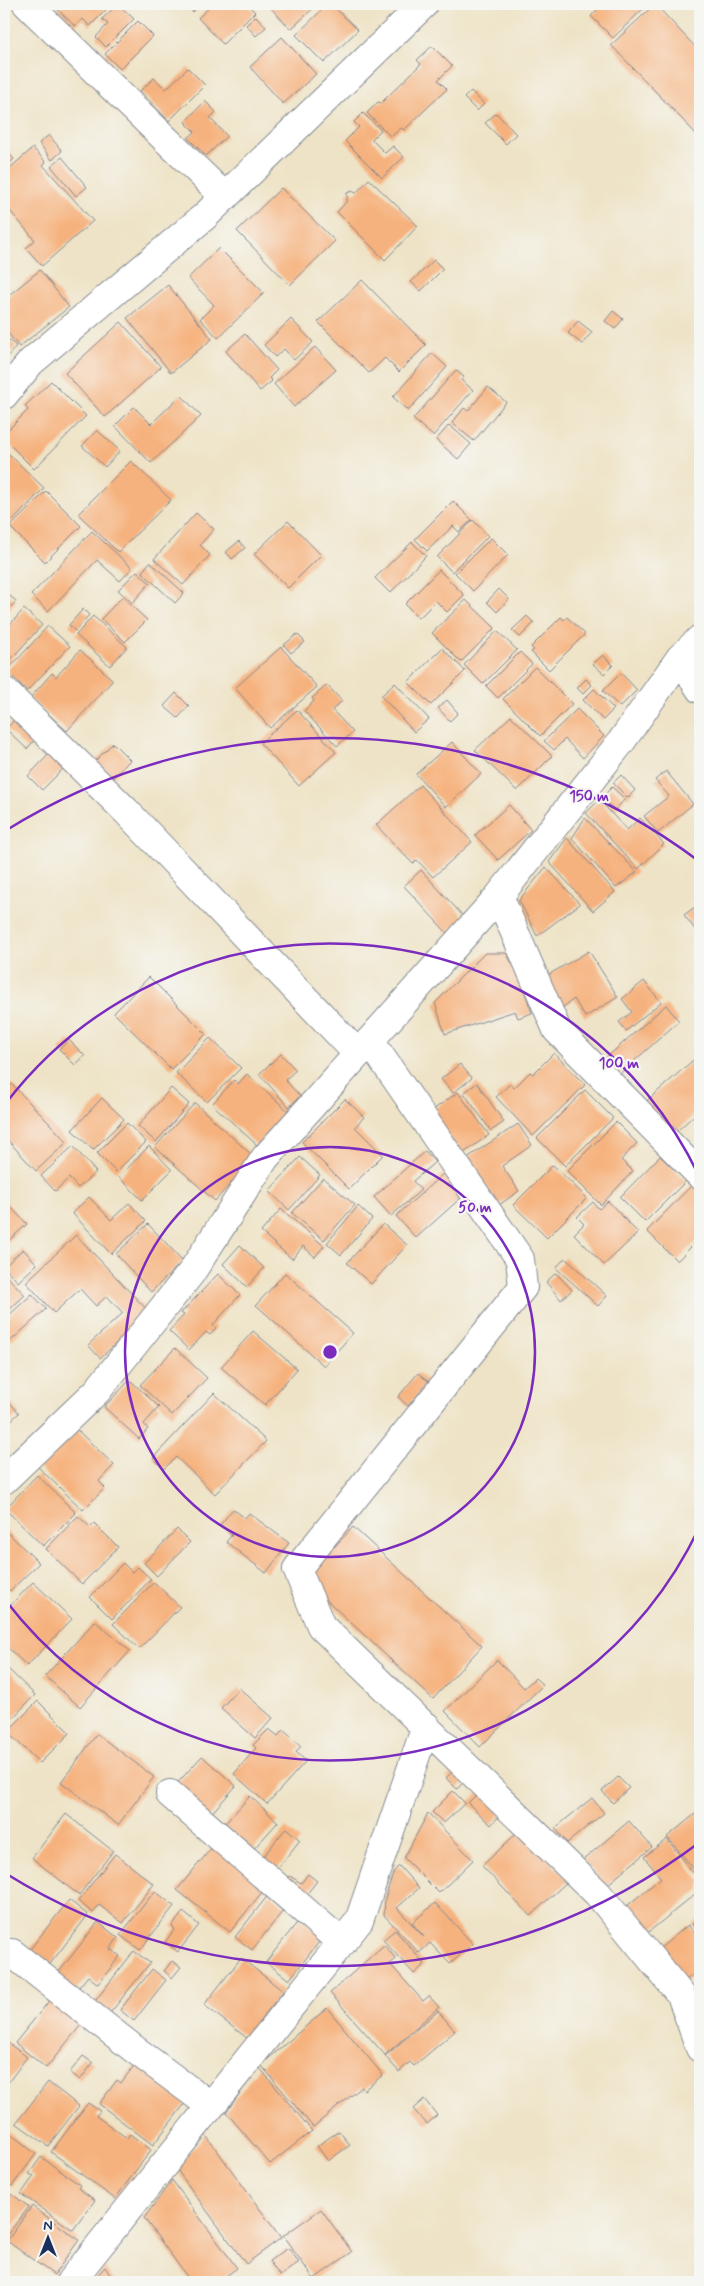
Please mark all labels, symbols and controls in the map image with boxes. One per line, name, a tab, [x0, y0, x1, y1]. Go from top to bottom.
text: 150 m	[569, 787, 609, 807]
text: 100 m	[599, 1054, 639, 1074]
text: 50 m	[458, 1198, 492, 1218]
centre of rings	[321, 1343, 339, 1361]
north arrow	[22, 2214, 72, 2264]
text: N	[43, 2217, 53, 2235]

